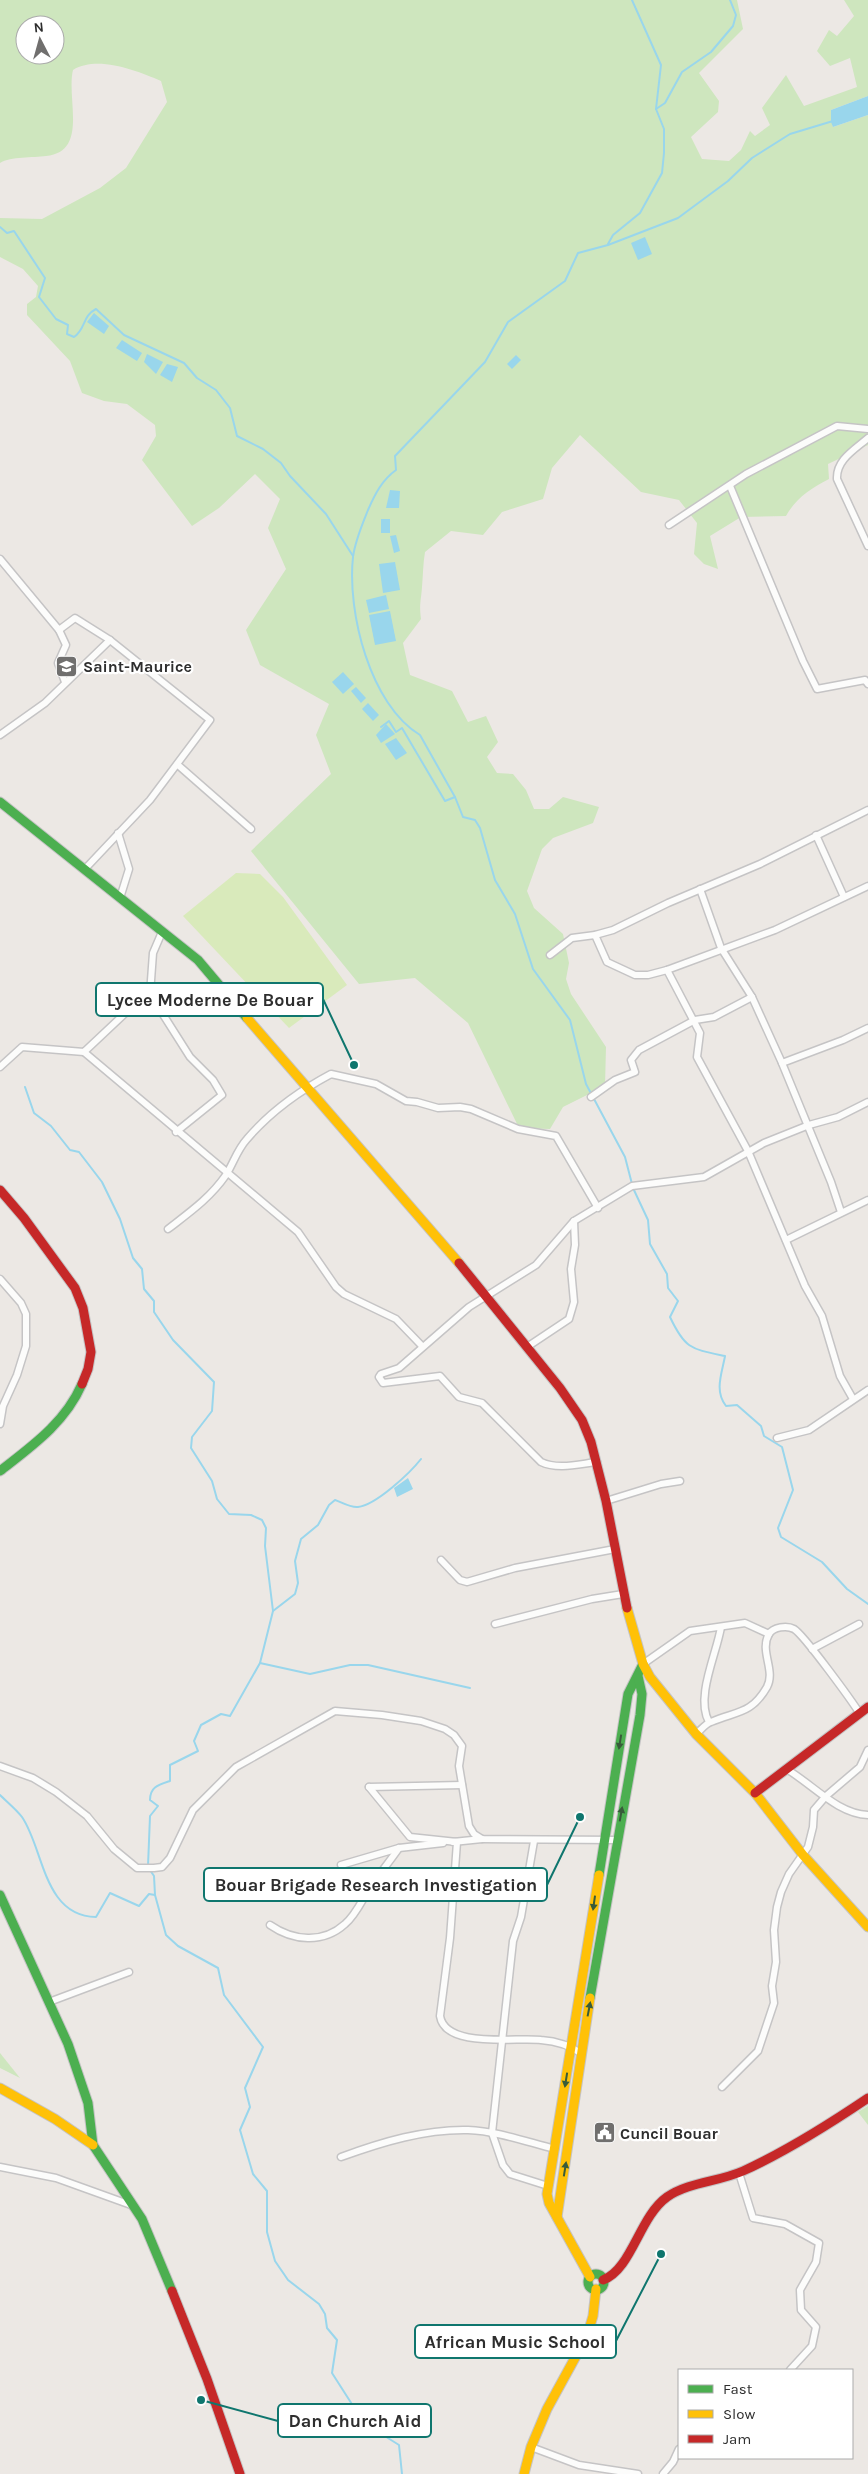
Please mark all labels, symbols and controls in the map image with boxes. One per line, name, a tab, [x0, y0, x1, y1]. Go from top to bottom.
north arrow	[15, 15, 65, 65]
text: N	[33, 19, 45, 37]
school or university icon: Saint-Maurice	[55, 654, 79, 678]
place label: Saint-Maurice	[83, 657, 192, 676]
callout: Lycee Moderne De Bouar	[96, 983, 323, 1016]
text: Lycee Moderne De Bouar	[107, 989, 313, 1011]
one-way arrow	[615, 1735, 623, 1751]
one-way arrow	[618, 1805, 626, 1821]
callout: Bouar Brigade Research Investigation	[204, 1868, 547, 1901]
text: Bouar Brigade Research Investigation	[215, 1874, 537, 1896]
one-way arrow	[589, 1895, 597, 1911]
one-way arrow	[585, 2000, 593, 2016]
one-way arrow	[561, 2073, 569, 2089]
public building icon: Cuncil Bouar	[592, 2121, 616, 2145]
place label: Cuncil Bouar	[620, 2124, 719, 2143]
one-way arrow	[561, 2161, 569, 2177]
callout: African Music School	[415, 2325, 616, 2358]
text: African Music School	[424, 2331, 606, 2353]
legend	[678, 2369, 853, 2459]
text: Fast	[723, 2380, 753, 2398]
callout: Dan Church Aid	[278, 2404, 431, 2437]
text: Slow	[723, 2405, 755, 2423]
text: Dan Church Aid	[288, 2410, 422, 2432]
text: Jam	[723, 2430, 751, 2448]

